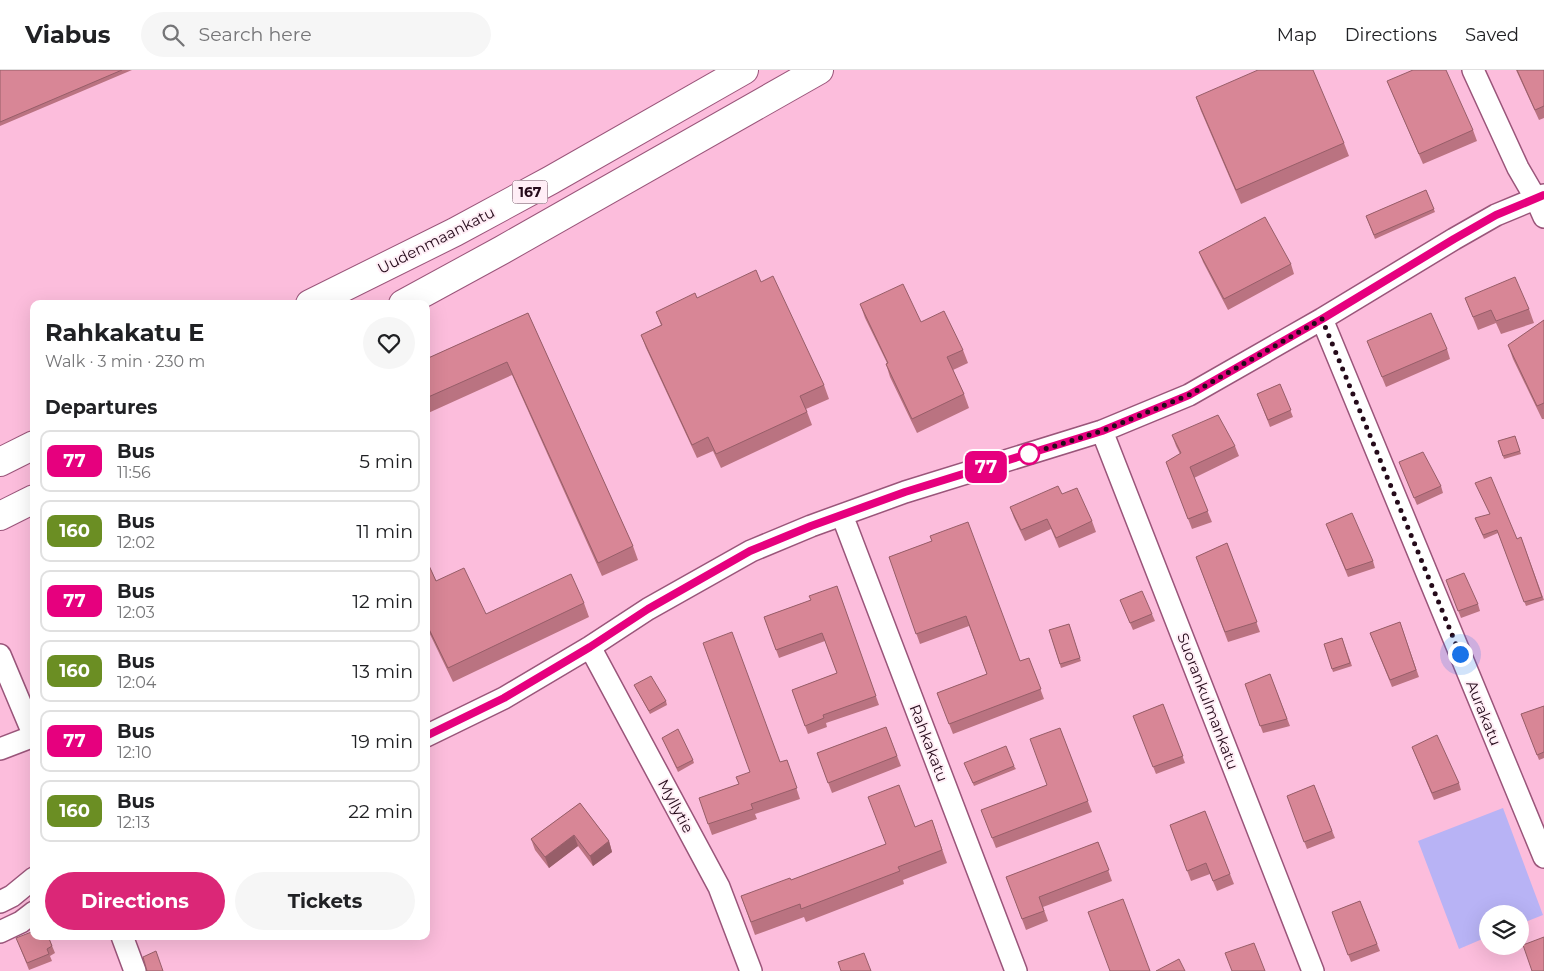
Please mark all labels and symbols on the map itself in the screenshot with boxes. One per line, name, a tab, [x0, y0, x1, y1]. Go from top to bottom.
road number: 167	[512, 180, 548, 204]
street label: Uudenmaankatu	[374, 202, 498, 278]
unlabelled marker	[1018, 443, 1040, 465]
line badge: 77	[964, 451, 1008, 483]
street label: Suorankulmankatu	[1173, 630, 1243, 772]
your location	[1448, 642, 1473, 667]
street label: Aurakatu	[1462, 678, 1506, 748]
street label: Rahkakatu	[906, 702, 952, 784]
street label: Myllytie	[654, 776, 698, 836]

